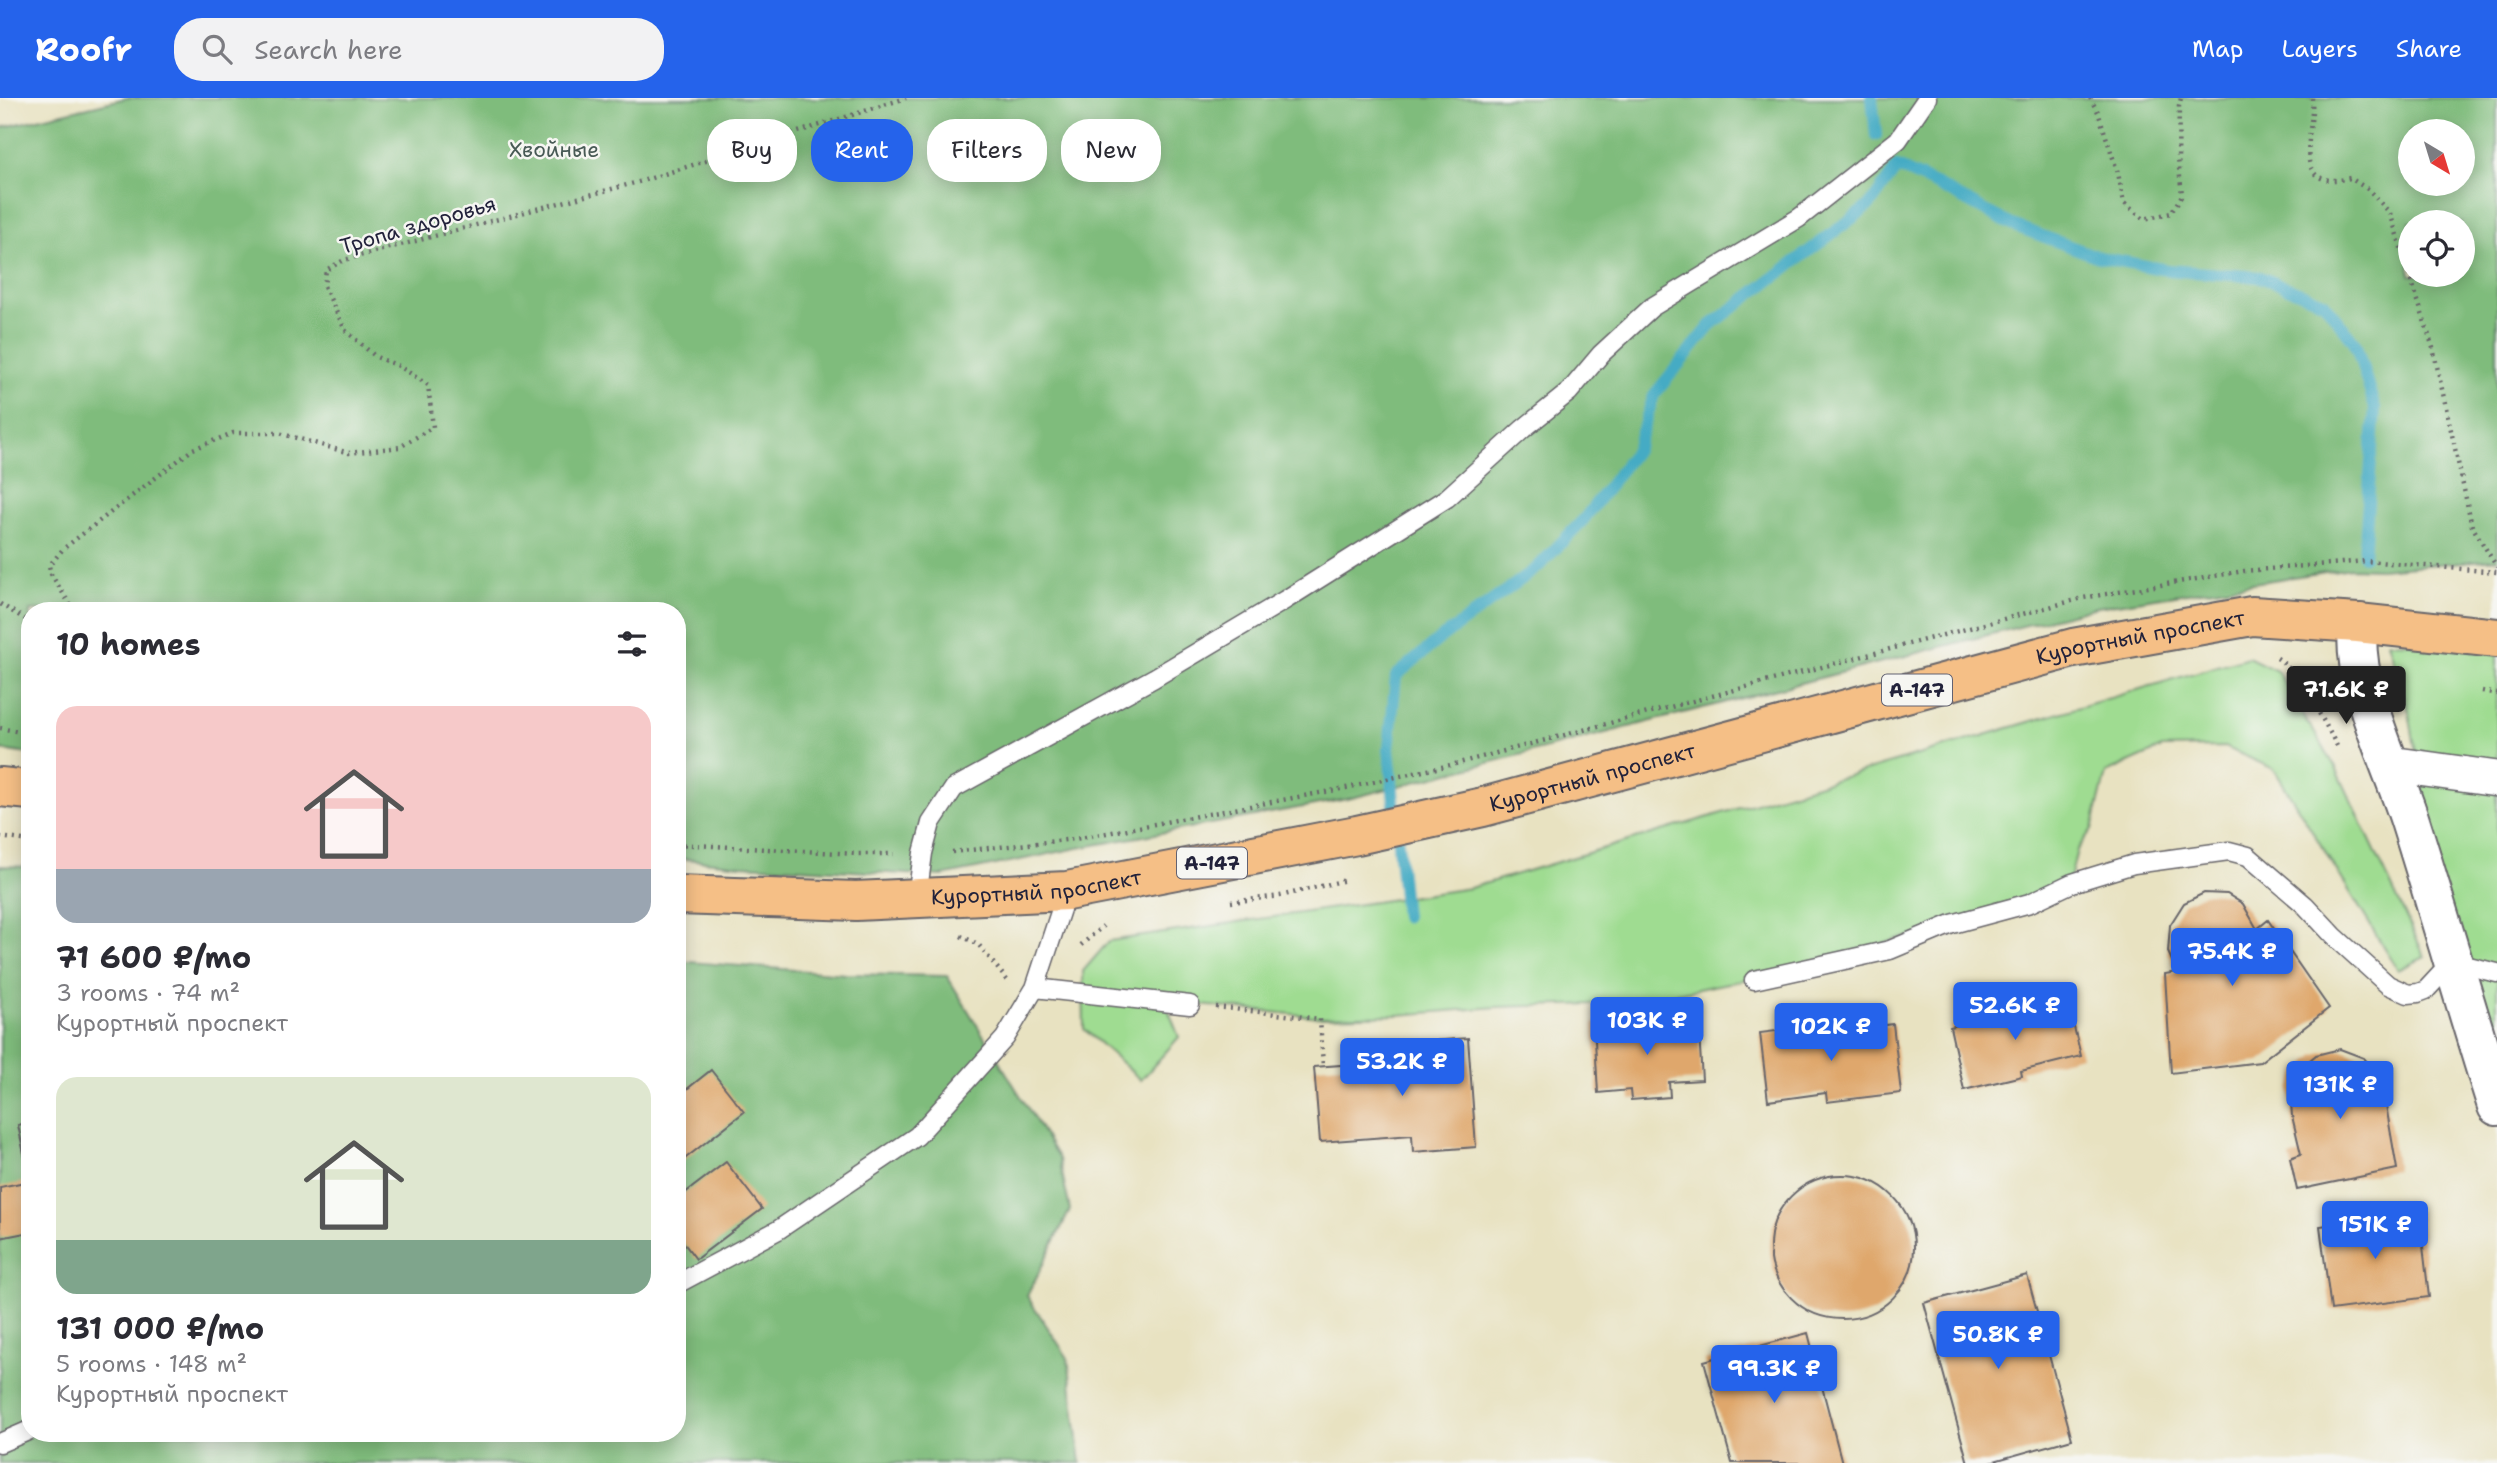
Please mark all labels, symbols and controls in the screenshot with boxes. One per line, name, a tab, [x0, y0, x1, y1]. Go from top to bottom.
search box	[174, 18, 664, 81]
text: Roofr	[35, 27, 132, 72]
icon: search	[198, 30, 236, 68]
text: Search here	[254, 32, 403, 67]
text: Map	[2192, 33, 2243, 65]
text: Layers	[2281, 33, 2358, 65]
text: Share	[2396, 33, 2462, 65]
chip: Buy	[707, 119, 797, 182]
chip: Rent	[811, 119, 913, 182]
chip: Filters	[927, 119, 1047, 182]
chip: New	[1061, 119, 1161, 182]
north arrow	[2398, 119, 2474, 196]
map controls	[2398, 119, 2475, 287]
park label: Хвойные	[509, 136, 599, 164]
street label: Тропа здоровья	[337, 189, 499, 261]
button: locate	[2398, 210, 2475, 287]
street label: Курортный проспект	[2033, 604, 2247, 671]
text: 10 homes	[56, 624, 201, 665]
icon: filters	[613, 625, 651, 663]
pin: 71.6K ₽	[2281, 666, 2411, 726]
road number: А-147	[1882, 674, 1952, 706]
text: 71.6K ₽	[2303, 674, 2389, 704]
street label: Курортный проспект	[1486, 736, 1699, 819]
icon: home	[291, 751, 417, 877]
road number: А-147	[1177, 848, 1247, 878]
street label: Курортный проспект	[930, 863, 1144, 911]
pin: 75.4K ₽	[2167, 928, 2297, 988]
text: 75.4K ₽	[2187, 936, 2277, 966]
text: 71 600 ₽/mo	[56, 937, 251, 978]
text: 3 rooms · 74 m²	[56, 978, 240, 1008]
pin: 52.6K ₽	[1950, 982, 2080, 1042]
text: 52.6K ₽	[1969, 990, 2061, 1020]
pin: 103K ₽	[1590, 998, 1704, 1057]
pin: 102K ₽	[1774, 1004, 1888, 1063]
text: 103K ₽	[1606, 1005, 1688, 1035]
text: Курортный проспект	[56, 1008, 288, 1038]
text: 102K ₽	[1791, 1011, 1871, 1041]
pin: 53.2K ₽	[1337, 1038, 1467, 1098]
text: 53.2K ₽	[1356, 1046, 1448, 1076]
pin: 131K ₽	[2283, 1062, 2397, 1121]
text: 131K ₽	[2302, 1069, 2378, 1099]
icon: home	[291, 1122, 417, 1248]
pin: 151K ₽	[2318, 1202, 2432, 1261]
text: 151K ₽	[2338, 1209, 2412, 1239]
text: 131 000 ₽/mo	[56, 1308, 264, 1349]
pin: 50.8K ₽	[1933, 1312, 2063, 1371]
text: 50.8K ₽	[1953, 1319, 2044, 1349]
pin: 99.3K ₽	[1709, 1346, 1839, 1405]
text: 5 rooms · 148 m²	[56, 1349, 247, 1379]
text: 99.3K ₽	[1727, 1353, 1821, 1383]
text: Курортный проспект	[56, 1379, 288, 1409]

